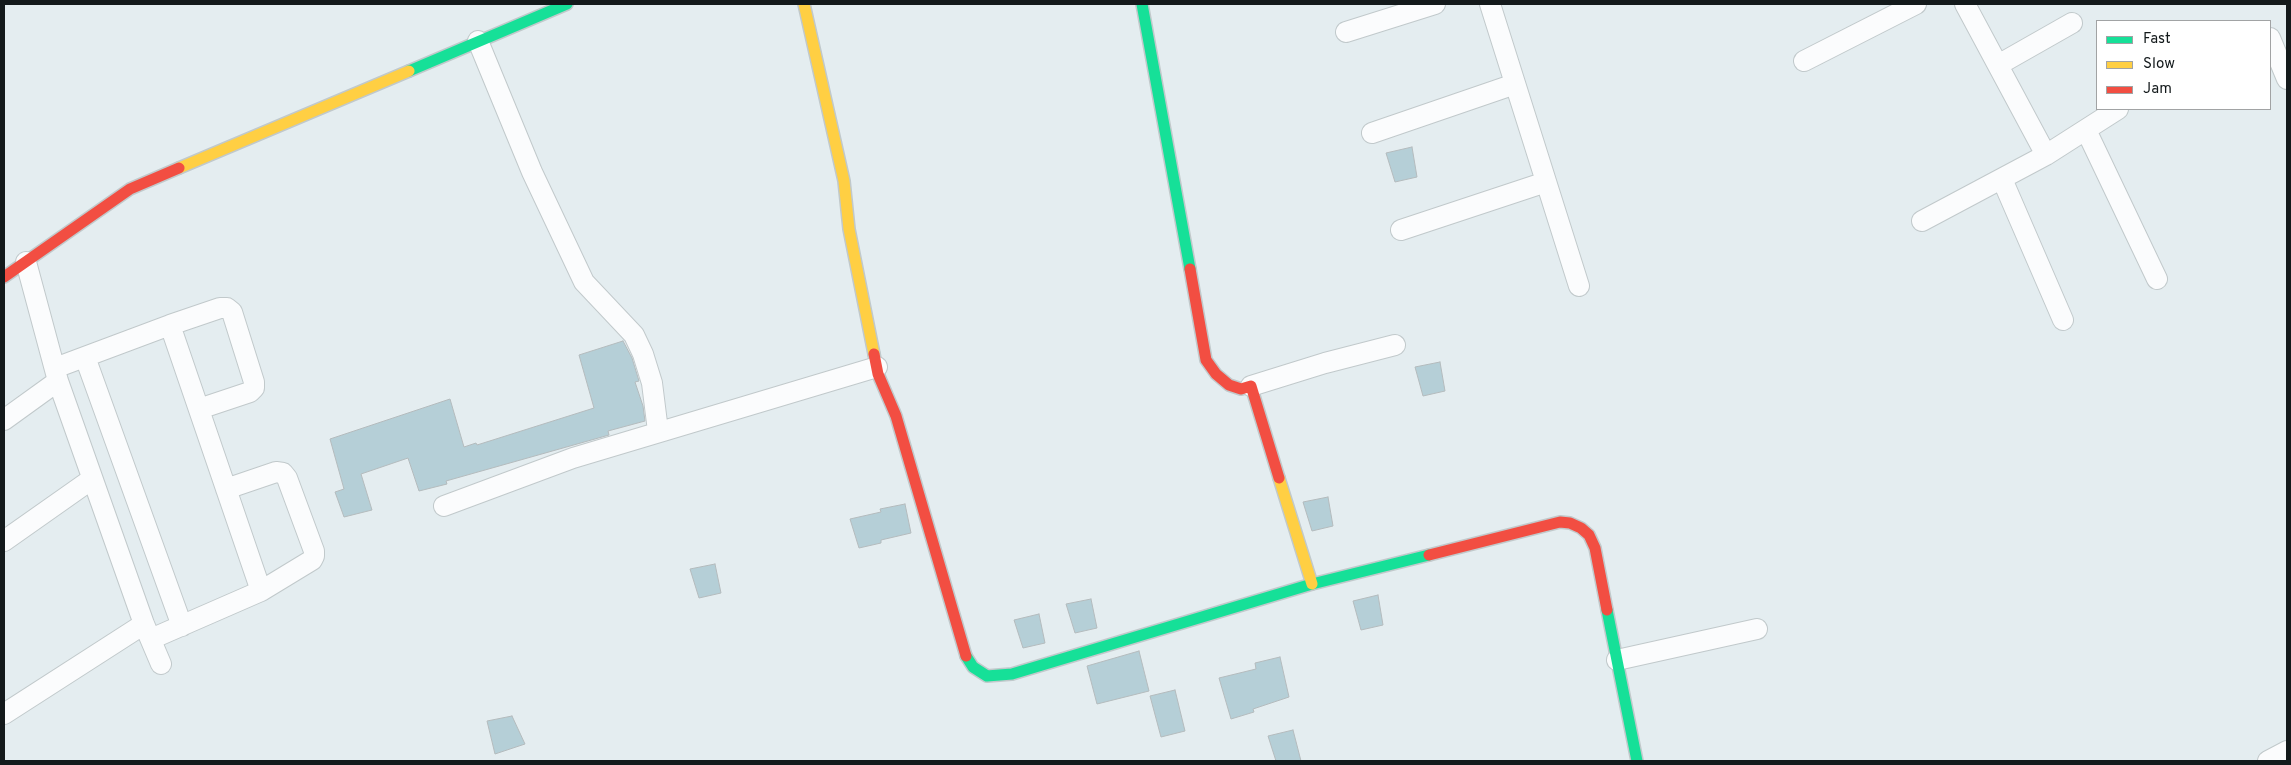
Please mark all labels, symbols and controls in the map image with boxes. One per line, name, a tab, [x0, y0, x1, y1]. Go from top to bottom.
legend	[2096, 20, 2271, 110]
text: Fast	[2143, 30, 2171, 49]
text: Slow	[2143, 55, 2175, 74]
text: Jam	[2143, 80, 2172, 99]

